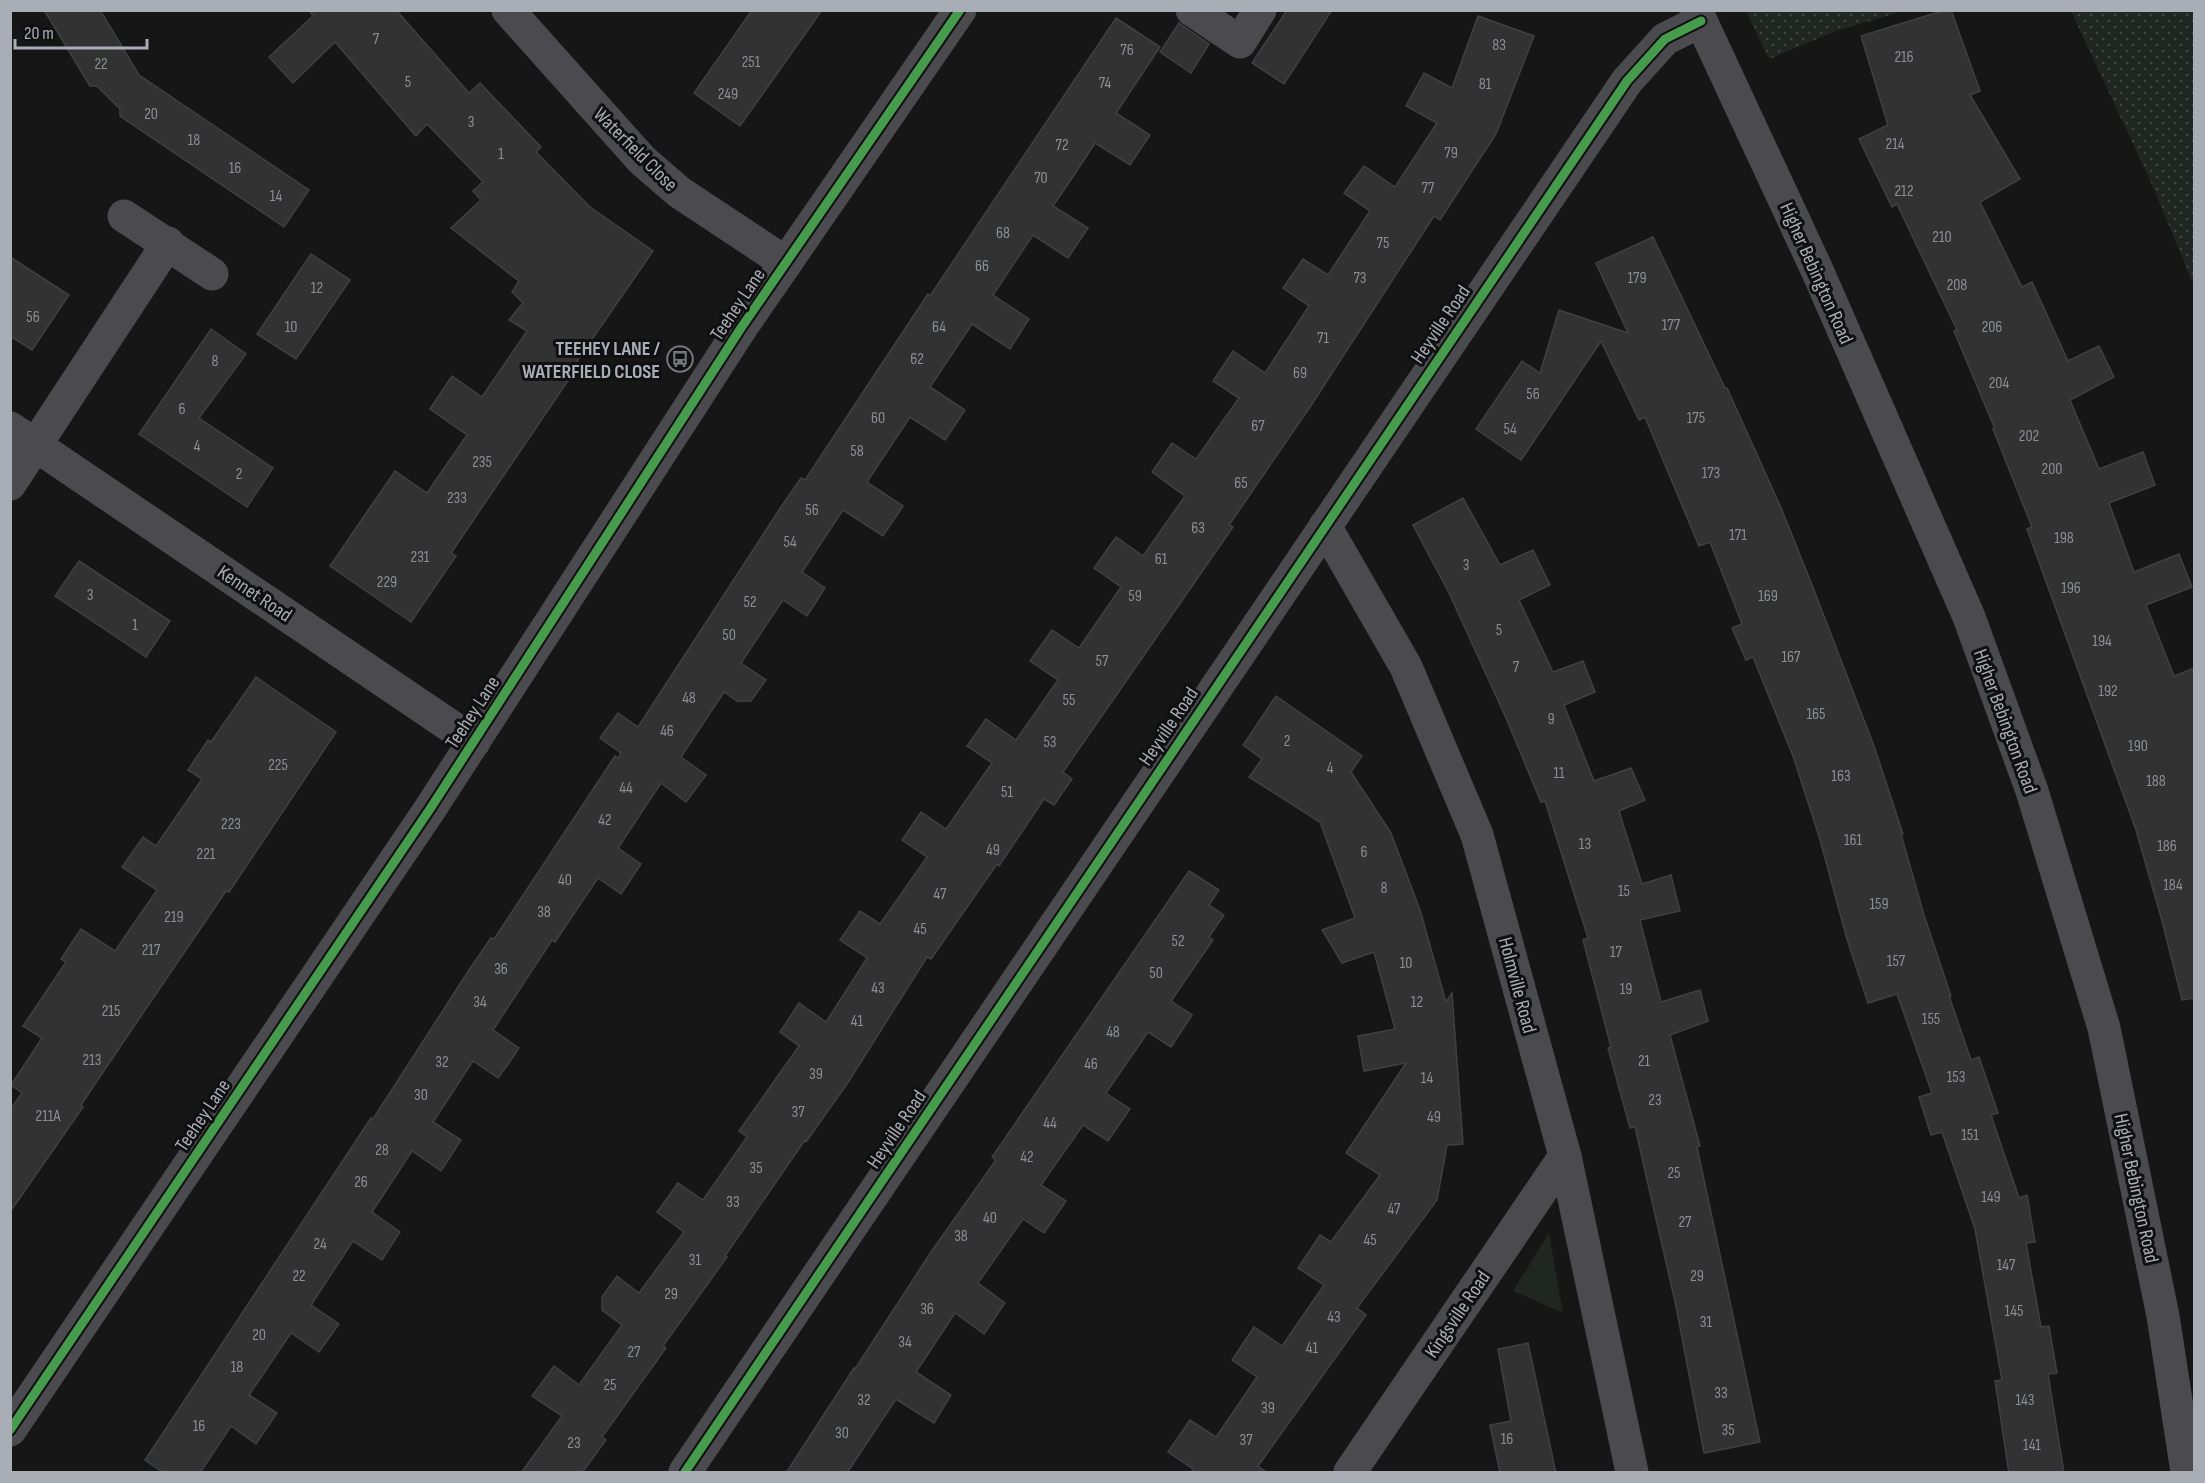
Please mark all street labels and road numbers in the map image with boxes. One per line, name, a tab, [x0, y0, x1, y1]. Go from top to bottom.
street label: Waterfield Close	[588, 103, 682, 197]
street label: Higher Bebington Road	[1774, 199, 1858, 348]
street label: Teehey Lane	[705, 264, 771, 345]
street label: Heyville Road	[1406, 281, 1476, 368]
street label: Kennet Road	[213, 560, 296, 627]
street label: Higher Bebington Road	[1968, 646, 2042, 797]
street label: Teehey Lane	[440, 672, 505, 753]
street label: Heyville Road	[1134, 683, 1204, 770]
street label: Holmville Road	[1493, 935, 1541, 1036]
street label: Teehey Lane	[170, 1075, 236, 1156]
street label: Heyville Road	[862, 1086, 932, 1173]
street label: Higher Bebington Road	[2108, 1111, 2164, 1265]
street label: Kingsville Road	[1420, 1266, 1496, 1363]

